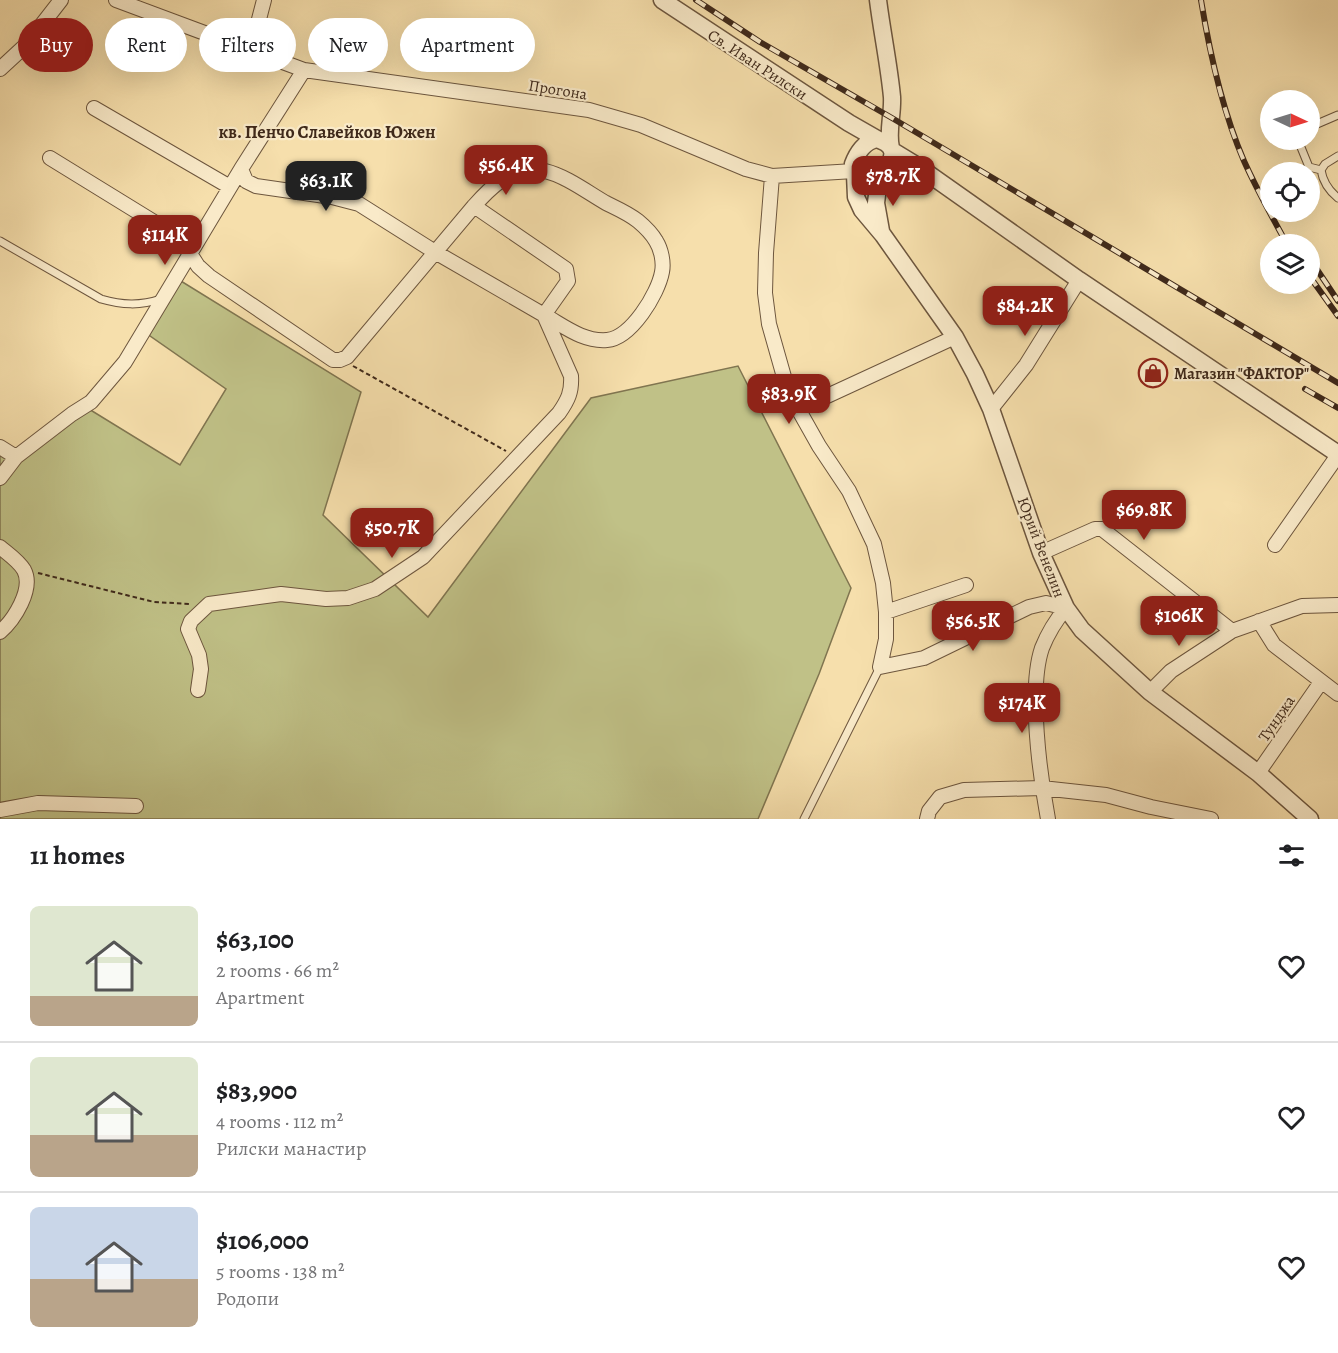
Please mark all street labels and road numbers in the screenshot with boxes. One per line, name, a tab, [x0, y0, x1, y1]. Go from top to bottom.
street label: Св. Иван Рилски	[703, 24, 812, 105]
street label: Прогона	[527, 74, 589, 106]
street label: Юрий Венелин	[1012, 494, 1070, 601]
street label: Тунджа	[1253, 691, 1301, 746]

